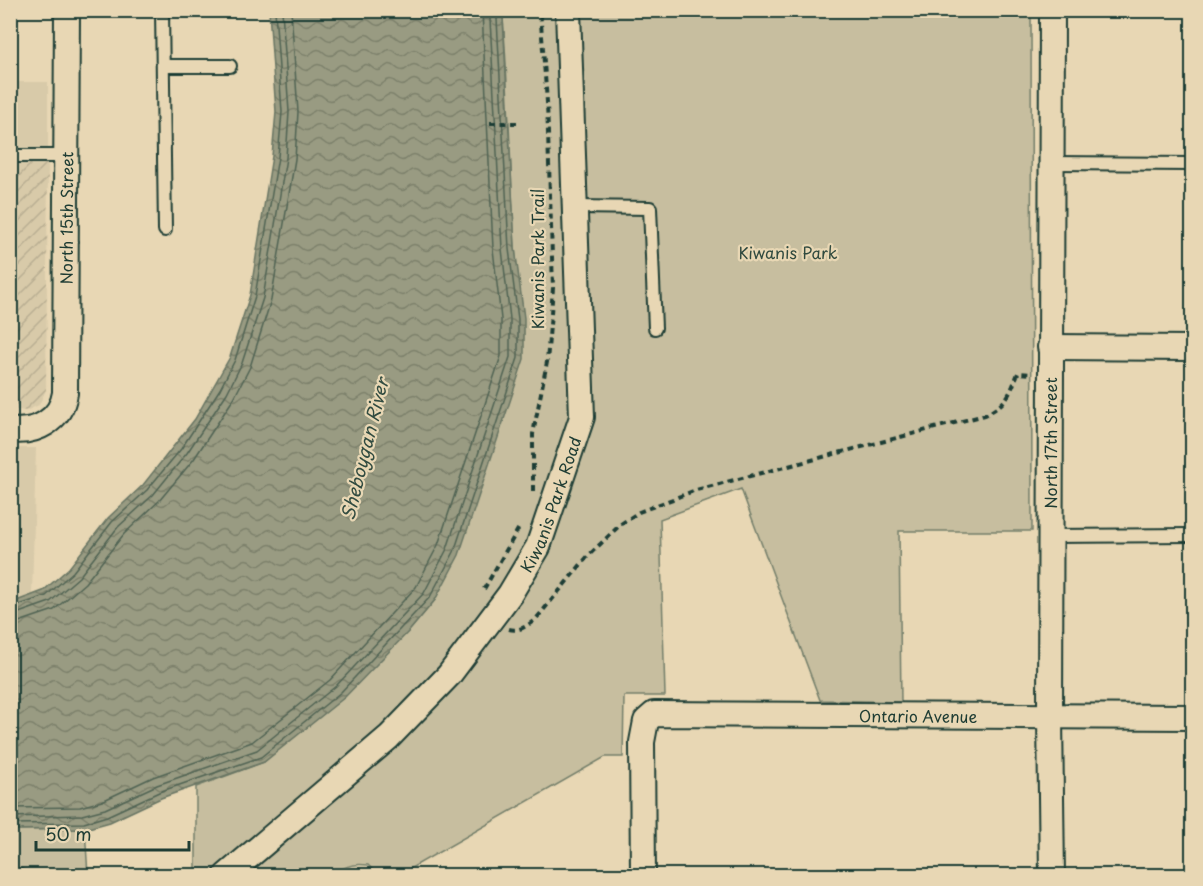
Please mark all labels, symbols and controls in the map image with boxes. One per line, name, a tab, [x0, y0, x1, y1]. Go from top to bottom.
street label: North 15th Street	[54, 151, 78, 284]
street label: Kiwanis Park Trail	[525, 189, 549, 329]
park label: Kiwanis Park	[738, 240, 838, 264]
water label: Sheboygan River	[333, 372, 395, 523]
street label: North 17th Street	[1038, 377, 1062, 509]
street label: Kiwanis Park Road	[514, 433, 587, 577]
street label: Ontario Avenue	[859, 703, 977, 728]
scale bar	[36, 814, 189, 852]
text: 50 m	[45, 820, 92, 847]

